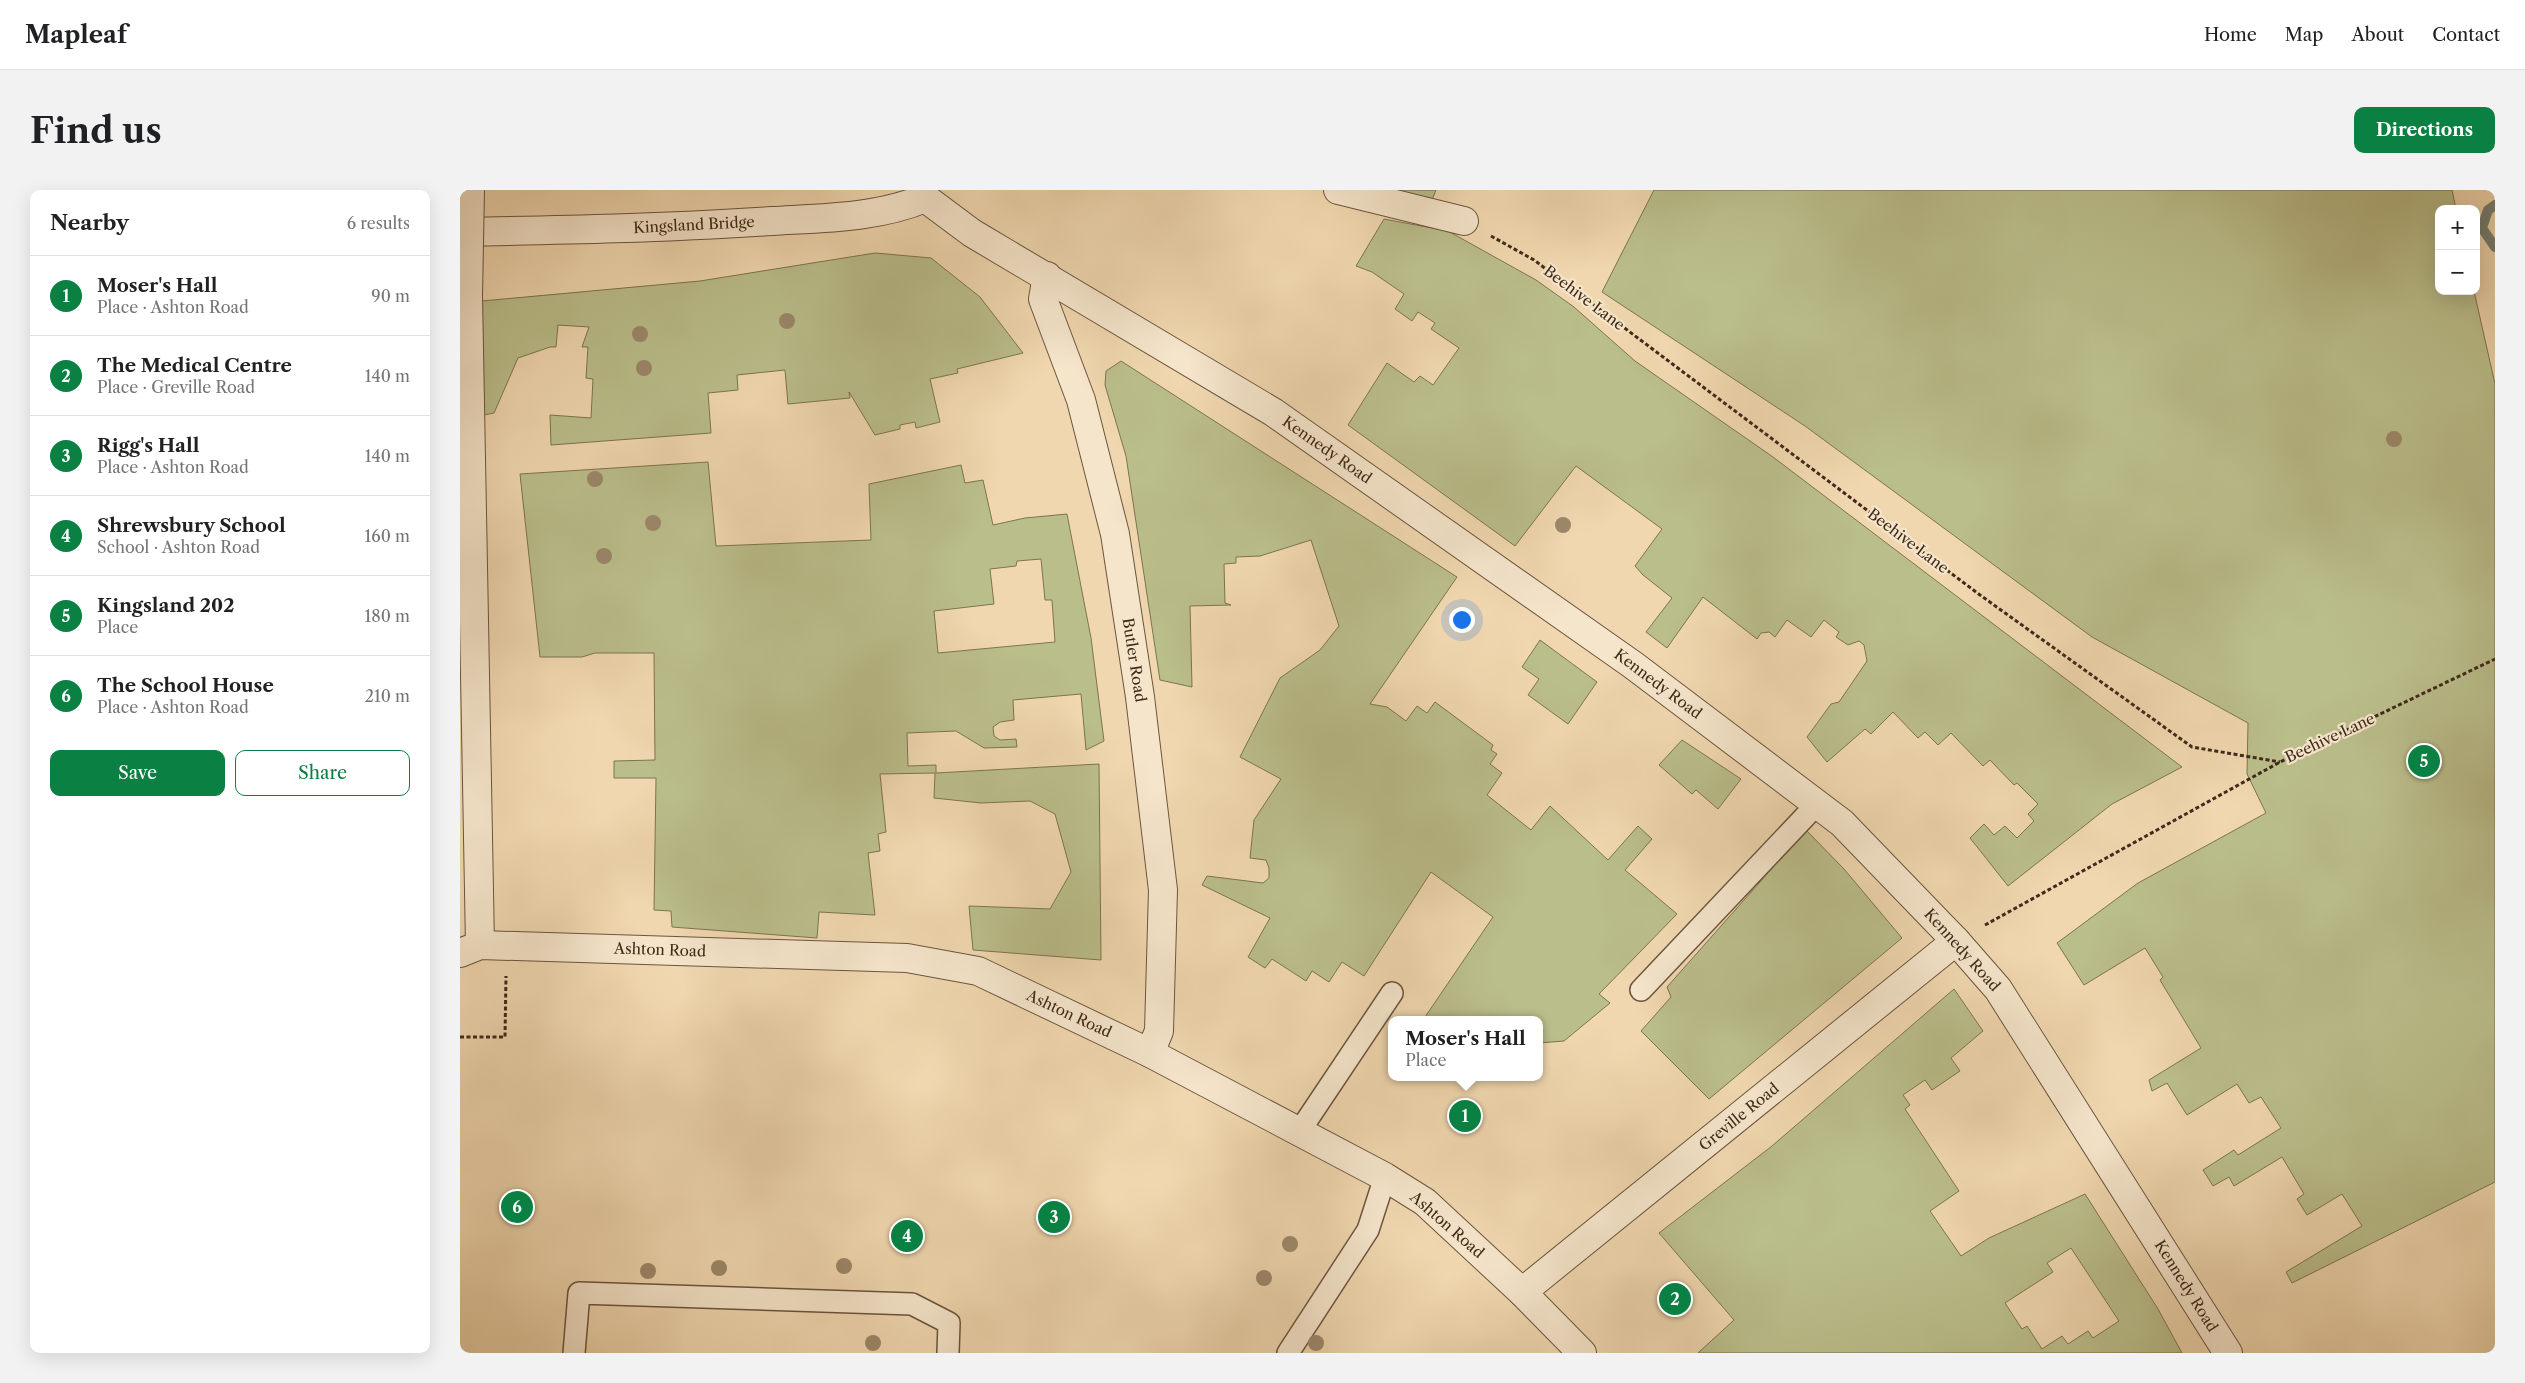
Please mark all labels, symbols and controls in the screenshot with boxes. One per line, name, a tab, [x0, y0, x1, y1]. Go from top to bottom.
text: Mapleaf	[25, 20, 127, 49]
text: Home	[2204, 24, 2257, 46]
text: Map	[2285, 24, 2323, 46]
text: About	[2351, 24, 2404, 46]
text: Contact	[2432, 24, 2500, 46]
button: Directions	[2354, 107, 2495, 153]
text: Find us	[30, 109, 162, 152]
map controls	[2435, 205, 2480, 295]
button: +	[2435, 205, 2480, 250]
text: Nearby	[50, 210, 129, 235]
street label: Kingsland Bridge	[633, 212, 755, 237]
text: 6 results	[347, 213, 410, 233]
button: −	[2435, 250, 2480, 295]
street label: Beehive Lane	[1540, 261, 1629, 334]
text: Moser's Hall	[97, 274, 217, 297]
text: 1	[62, 286, 70, 306]
text: 90 m	[371, 286, 410, 306]
text: Place · Ashton Road	[97, 297, 249, 317]
text: The Medical Centre	[97, 354, 292, 377]
text: 2	[61, 366, 71, 386]
text: 140 m	[365, 366, 410, 386]
text: Place · Greville Road	[97, 377, 255, 397]
street label: Kennedy Road	[1279, 412, 1376, 487]
text: Rigg's Hall	[97, 434, 199, 457]
text: 3	[61, 446, 71, 466]
text: 140 m	[365, 446, 410, 466]
text: Place · Ashton Road	[97, 457, 249, 477]
street label: Beehive Lane	[1864, 504, 1953, 577]
text: Shrewsbury School	[97, 514, 286, 537]
text: 4	[61, 526, 71, 546]
text: 160 m	[365, 526, 410, 546]
text: School · Ashton Road	[97, 537, 260, 557]
text: Kingsland 202	[97, 594, 234, 617]
text: 5	[62, 606, 70, 626]
text: 180 m	[364, 606, 410, 626]
your location	[1449, 607, 1475, 633]
street label: Butler Road	[1118, 616, 1151, 703]
text: Place	[97, 617, 138, 637]
street label: Kennedy Road	[1611, 644, 1706, 723]
text: The School House	[97, 674, 274, 697]
text: 6	[61, 686, 71, 706]
text: 210 m	[365, 686, 410, 706]
text: Place · Ashton Road	[97, 697, 249, 717]
street label: Beehive Lane	[2282, 709, 2378, 767]
pin: 5	[2408, 742, 2440, 780]
button: Save	[50, 750, 225, 796]
button: Share	[235, 750, 410, 796]
street label: Kennedy Road	[1920, 904, 2005, 995]
street label: Ashton Road	[613, 938, 706, 961]
street label: Ashton Road	[1023, 985, 1115, 1042]
popup	[1388, 1016, 1543, 1081]
text: Moser's Hall	[1405, 1027, 1526, 1050]
text: Place	[1405, 1050, 1446, 1070]
street label: Greville Road	[1695, 1079, 1783, 1155]
pin: 1	[1449, 1097, 1481, 1135]
street label: Ashton Road	[1406, 1187, 1488, 1262]
pin: 6	[501, 1188, 533, 1226]
pin: 3	[1038, 1198, 1070, 1236]
pin: 4	[891, 1217, 923, 1255]
street label: Kennedy Road	[2151, 1236, 2222, 1335]
pin: 2	[1659, 1280, 1691, 1318]

